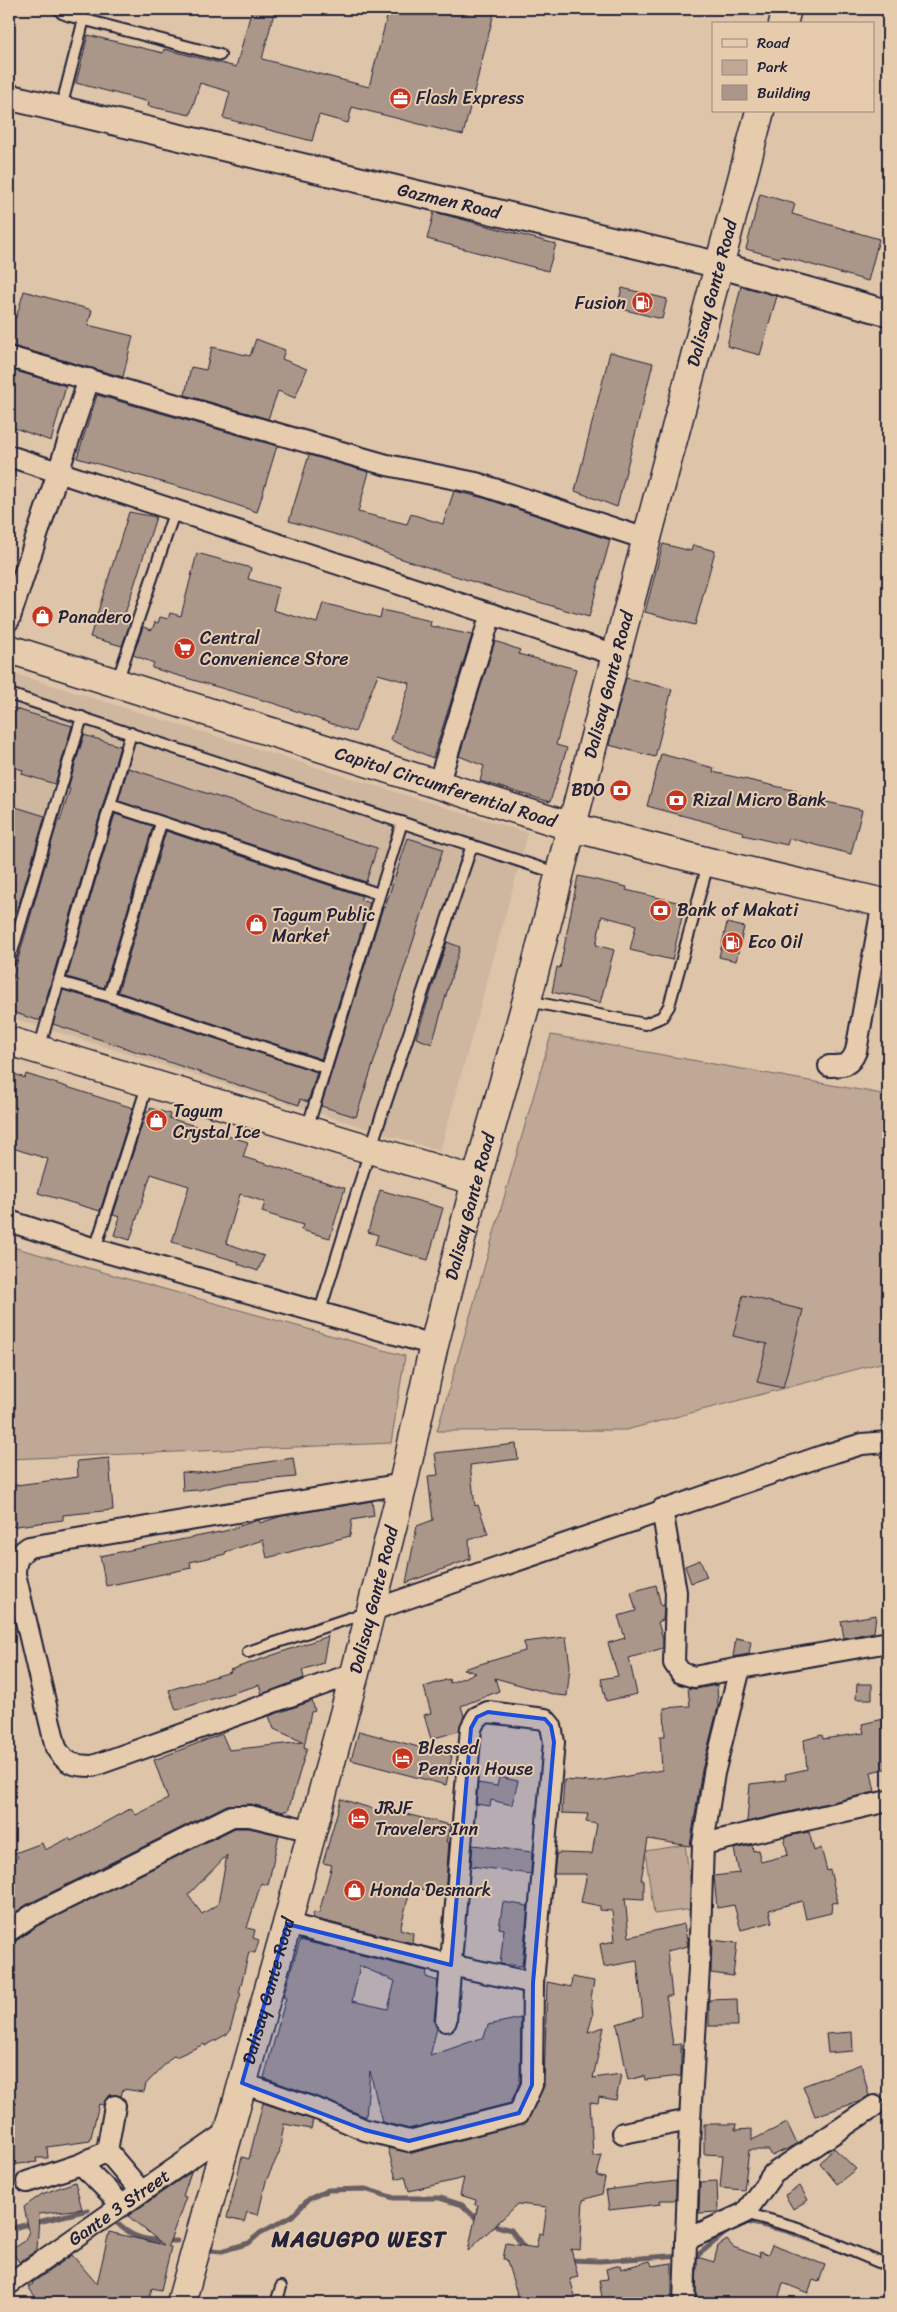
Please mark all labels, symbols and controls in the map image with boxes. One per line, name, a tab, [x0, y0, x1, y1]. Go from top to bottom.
legend	[712, 22, 874, 112]
text: Road	[757, 30, 790, 56]
text: Park	[757, 54, 788, 80]
text: Building	[757, 80, 811, 106]
place label: Flash Express	[416, 82, 525, 114]
office icon: Flash Express	[388, 86, 412, 110]
street label: Gazmen Road	[394, 173, 505, 229]
street label: Dalisay Gante Road	[677, 214, 747, 370]
place label: Fusion	[575, 287, 626, 319]
fuel station icon: Fusion	[630, 291, 654, 315]
place label: Panadero	[58, 601, 131, 633]
shop icon: Panadero	[30, 605, 54, 629]
street label: Dalisay Gante Road	[574, 606, 643, 762]
place label: Central Convenience Store	[200, 622, 348, 675]
supermarket icon: Central Convenience Store	[172, 636, 196, 660]
street label: Capitol Circumferential Road	[331, 737, 562, 838]
place label: BDO	[571, 774, 605, 806]
bank icon: BDO	[609, 778, 633, 802]
place label: Rizal Micro Bank	[693, 784, 827, 816]
bank icon: Rizal Micro Bank	[665, 788, 689, 812]
place label: Bank of Makati	[677, 894, 799, 926]
bank icon: Bank of Makati	[649, 898, 673, 922]
place label: Tagum Public Market	[272, 899, 376, 952]
shop icon: Tagum Public Market	[244, 913, 268, 937]
place label: Eco Oil	[748, 926, 803, 958]
fuel station icon: Eco Oil	[720, 930, 744, 954]
place label: Tagum Crystal Ice	[173, 1095, 260, 1148]
shop icon: Tagum Crystal Ice	[145, 1109, 169, 1133]
street label: Dalisay Gante Road	[435, 1128, 505, 1284]
street label: Dalisay Gante Road	[339, 1521, 408, 1677]
place label: Blessed Pension House	[418, 1732, 533, 1785]
hotel icon: Blessed Pension House	[390, 1746, 414, 1770]
place label: JRJF Travelers Inn	[374, 1792, 478, 1845]
hotel icon: JRJF Travelers Inn	[347, 1806, 371, 1830]
place label: Honda Desmark	[370, 1874, 491, 1906]
shop icon: Honda Desmark	[342, 1878, 366, 1902]
street label: Dalisay Gante Road	[232, 1912, 304, 2068]
street label: Gante 3 Street	[61, 2160, 177, 2255]
district label: MAGUGPO WEST	[271, 2220, 447, 2259]

